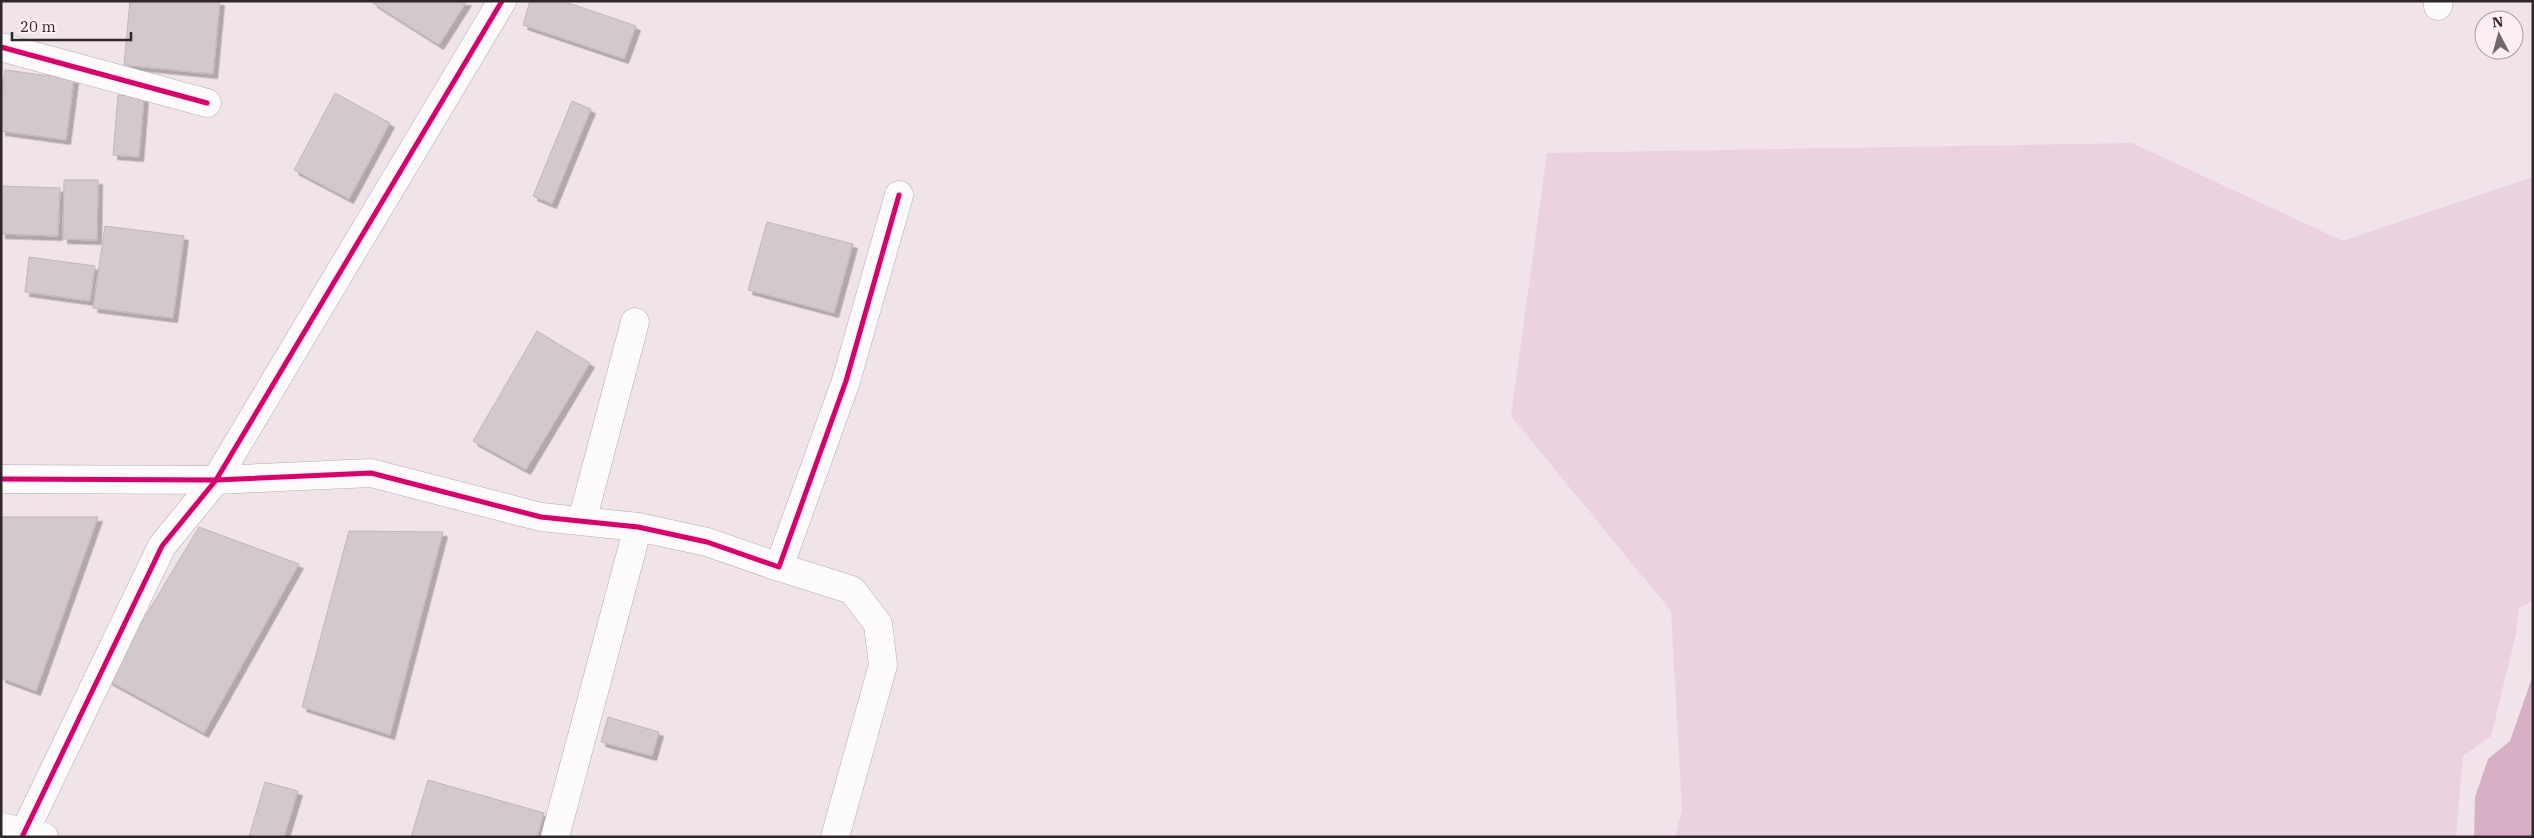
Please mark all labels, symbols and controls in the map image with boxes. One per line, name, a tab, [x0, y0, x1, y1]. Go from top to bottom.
scale bar	[12, 10, 131, 42]
north arrow	[2474, 10, 2524, 60]
text: N	[2491, 13, 2504, 32]
text: 20 m	[20, 17, 56, 36]

